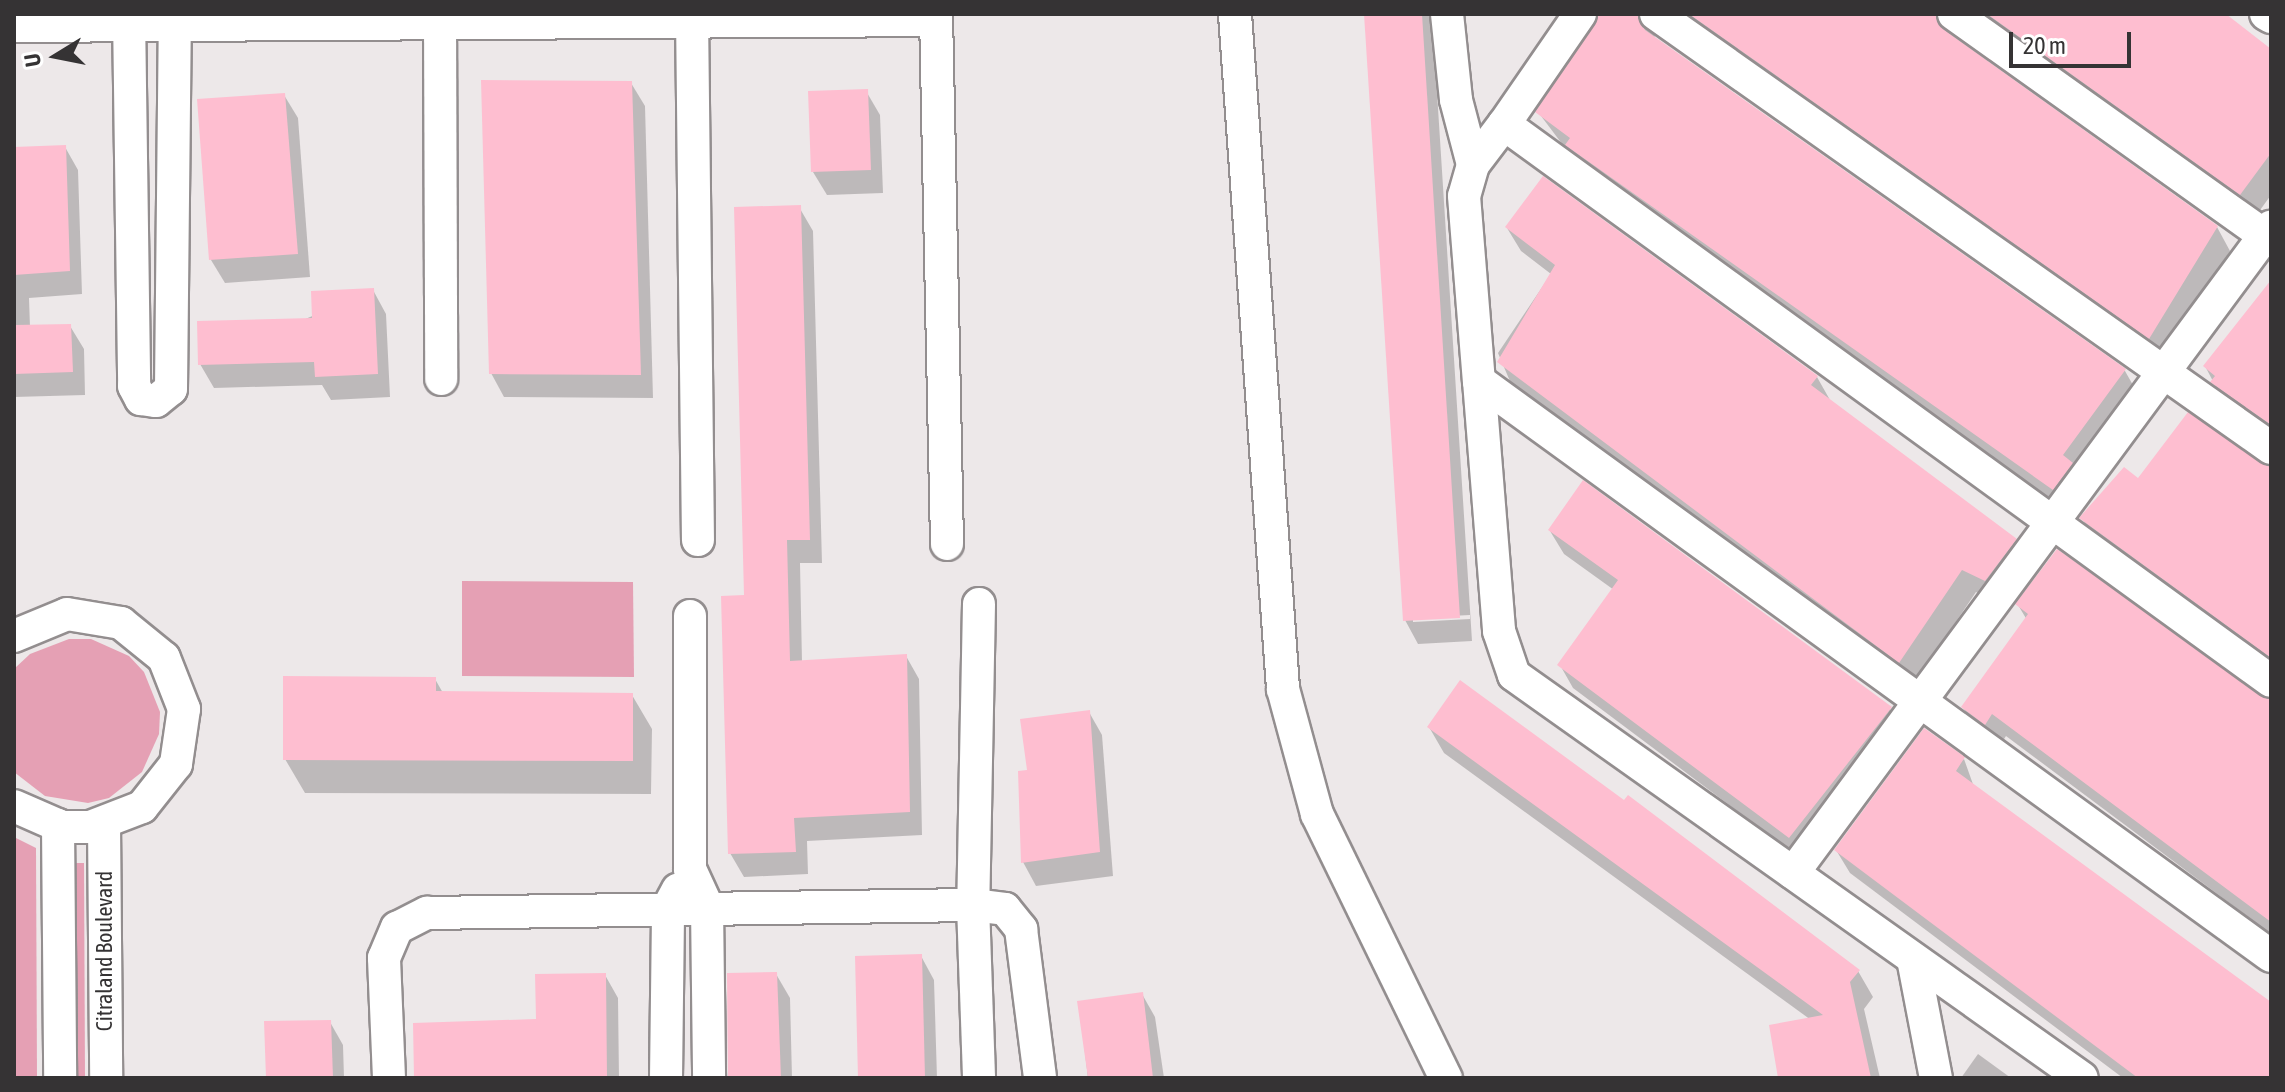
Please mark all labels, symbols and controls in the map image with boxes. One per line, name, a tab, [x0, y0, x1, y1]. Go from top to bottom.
north arrow	[16, 16, 96, 96]
scale bar	[2013, 16, 2135, 66]
text: 20 m	[2023, 32, 2066, 59]
text: U	[18, 52, 46, 69]
street label: Citraland Boulevard	[92, 871, 118, 1031]

